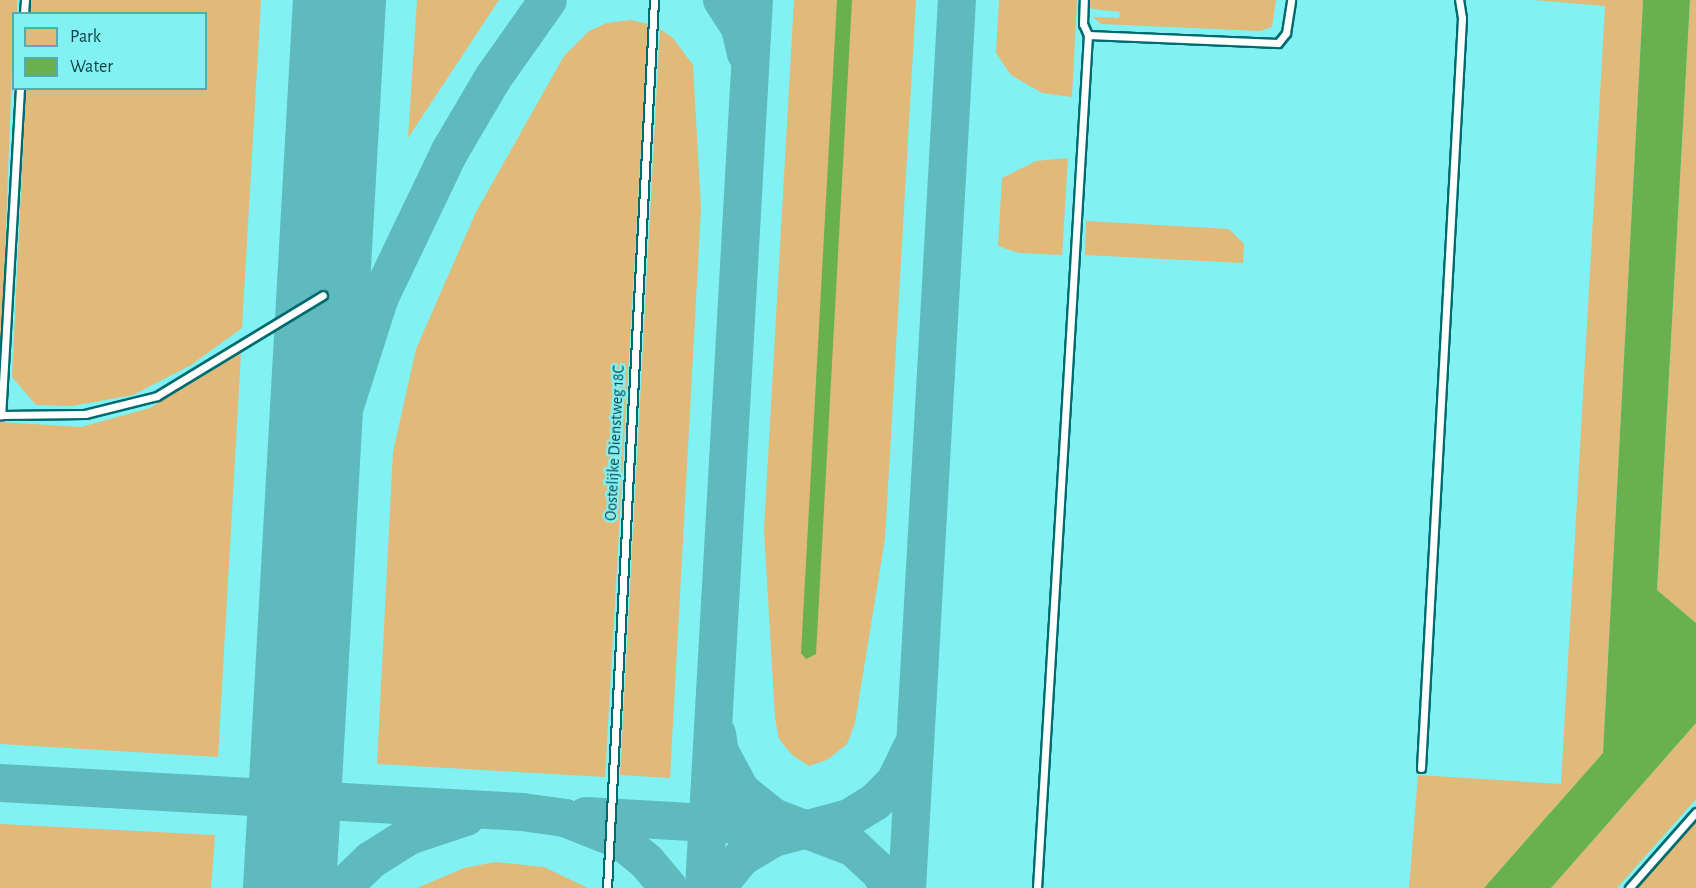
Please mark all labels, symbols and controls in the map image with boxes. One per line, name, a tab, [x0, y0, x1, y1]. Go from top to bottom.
legend	[12, 12, 207, 90]
text: Park	[70, 28, 101, 46]
text: Water	[70, 58, 113, 76]
street label: Oostelijke Dienstweg 18C	[601, 365, 629, 521]

